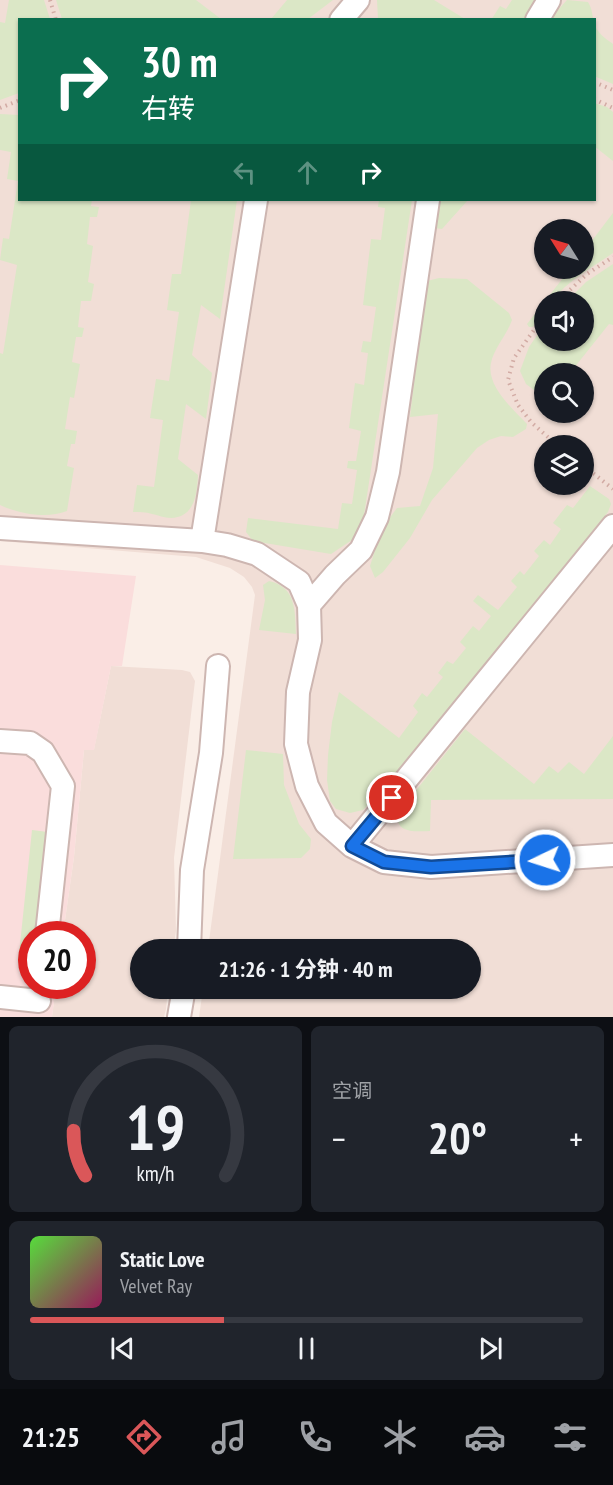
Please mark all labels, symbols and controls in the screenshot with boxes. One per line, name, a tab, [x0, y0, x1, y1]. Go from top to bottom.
text: 30 m	[141, 34, 218, 89]
icon: right	[42, 42, 120, 120]
text: 右转	[141, 91, 195, 125]
icon: left	[228, 156, 261, 189]
icon: ahead	[291, 156, 324, 189]
icon: right	[354, 156, 387, 189]
north arrow	[534, 219, 594, 279]
map controls	[534, 219, 594, 495]
button: sound	[534, 291, 594, 351]
button: search	[534, 363, 594, 423]
button: layers	[534, 435, 594, 495]
pin	[366, 772, 417, 823]
icon: arrive	[375, 781, 408, 814]
position arrow	[513, 828, 577, 892]
speed limit sign: 20	[18, 921, 96, 999]
text: 21:26 · 1 分钟 · 40 m	[218, 955, 393, 983]
text: 空调	[332, 1078, 372, 1104]
text: 19	[126, 1086, 185, 1167]
text: 20°	[428, 1108, 487, 1166]
text: −	[332, 1117, 346, 1160]
text: +	[569, 1117, 583, 1160]
text: km/h	[136, 1159, 175, 1187]
text: Static Love	[120, 1245, 205, 1273]
text: Velvet Ray	[120, 1273, 192, 1299]
icon: previous	[106, 1332, 139, 1365]
icon: pause	[290, 1332, 323, 1365]
icon: next	[474, 1332, 507, 1365]
icon: directions	[123, 1416, 165, 1458]
icon: music	[208, 1416, 250, 1458]
icon: phone	[294, 1416, 336, 1458]
icon: climate	[379, 1416, 421, 1458]
icon: car	[464, 1416, 506, 1458]
icon: filters	[549, 1416, 591, 1458]
text: 21:25	[22, 1420, 80, 1454]

